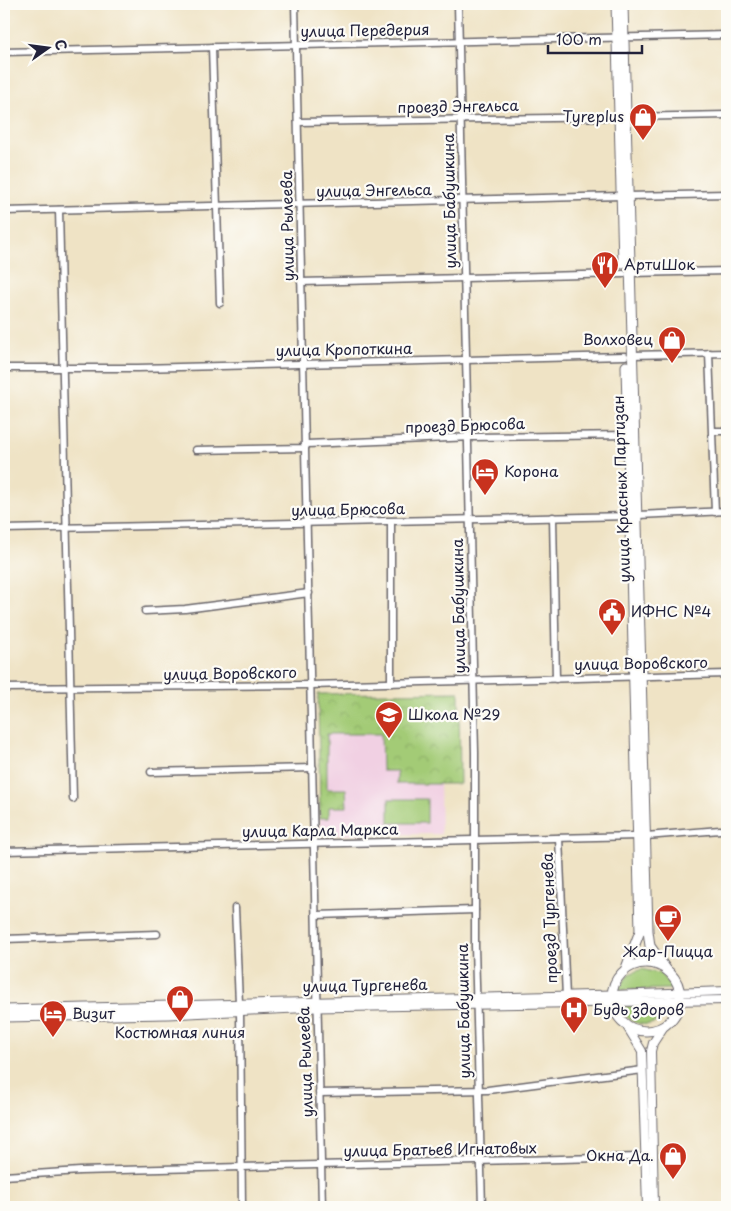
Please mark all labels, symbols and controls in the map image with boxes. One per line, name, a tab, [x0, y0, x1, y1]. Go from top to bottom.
street label: улица Передерия	[300, 17, 430, 42]
north arrow	[22, 22, 72, 72]
scale bar	[548, 22, 642, 54]
text: 100 m	[556, 27, 602, 50]
text: С	[50, 37, 73, 52]
street label: проезд Энгельса	[397, 93, 519, 118]
shop icon: Tyreplus	[628, 102, 658, 141]
place label: Tyreplus	[562, 104, 624, 127]
street label: улица Бабушкина	[436, 133, 461, 269]
street label: улица Рылеева	[274, 170, 299, 282]
street label: улица Энгельса	[316, 177, 433, 202]
restaurant icon: АртиШок	[590, 250, 620, 289]
place label: АртиШок	[624, 252, 695, 275]
shop icon: Волховец	[657, 325, 687, 364]
place label: Волховец	[583, 327, 653, 350]
street label: улица Кропоткина	[275, 336, 413, 361]
street label: улица Красных Партизан	[606, 395, 635, 583]
street label: проезд Брюсова	[405, 411, 526, 438]
hotel icon: Корона	[470, 457, 500, 496]
place label: Корона	[504, 459, 559, 482]
street label: улица Брюсова	[291, 496, 406, 521]
street label: улица Бабушкина	[445, 538, 470, 674]
public building icon: ИФНС №4	[597, 597, 627, 636]
place label: ИФНС №4	[631, 599, 712, 622]
street label: улица Воровского	[574, 650, 708, 675]
street label: улица Воровского	[163, 660, 297, 685]
school or university icon: Школа №29	[374, 700, 404, 739]
place label: Школа №29	[408, 702, 500, 725]
street label: улица Карла Маркса	[242, 817, 399, 842]
street label: проезд Тургенева	[535, 851, 562, 984]
cafe icon: Жар-Пицца	[653, 903, 683, 942]
place label: Жар-Пицца	[622, 939, 714, 962]
street label: улица Бабушкина	[450, 943, 475, 1079]
street label: улица Тургенева	[302, 972, 428, 997]
shop icon: Костюмная линия	[165, 984, 195, 1023]
hospital icon: Будь здоров	[559, 995, 589, 1034]
place label: Будь здоров	[593, 997, 684, 1020]
hotel icon: Визит	[38, 999, 68, 1038]
place label: Визит	[72, 1001, 116, 1024]
street label: улица Рылеева	[291, 1006, 318, 1118]
place label: Костюмная линия	[115, 1020, 245, 1043]
street label: улица Братьев Игнатовых	[343, 1135, 537, 1162]
shop icon: Окна Да.	[658, 1141, 688, 1180]
place label: Окна Да.	[586, 1143, 654, 1166]

